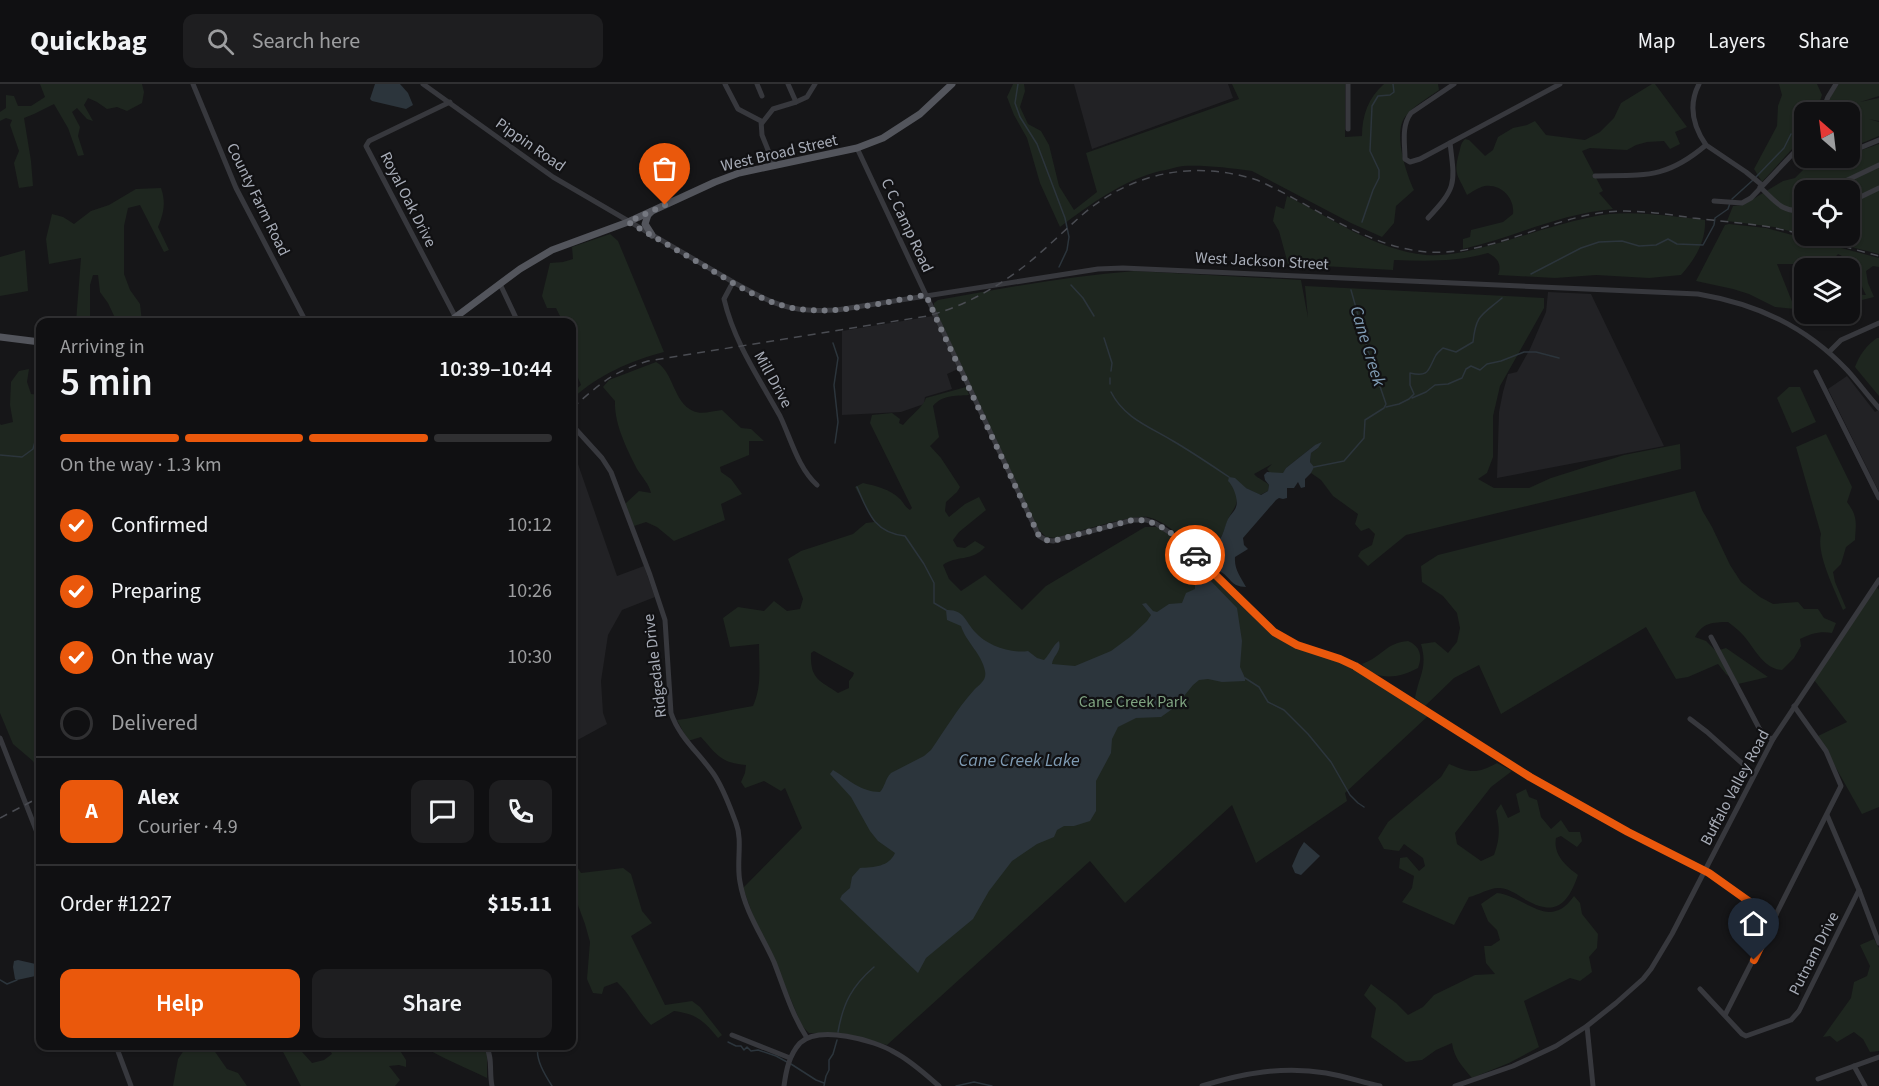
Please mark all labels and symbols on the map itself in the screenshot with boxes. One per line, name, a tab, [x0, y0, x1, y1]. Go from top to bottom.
north arrow	[1794, 102, 1860, 168]
street label: Pippin Road	[491, 113, 570, 177]
street label: West Broad Street	[719, 129, 840, 177]
street label: County Farm Road	[221, 139, 295, 260]
pin	[639, 143, 690, 205]
street label: Royal Oak Drive	[375, 148, 442, 251]
street label: C C Camp Road	[876, 175, 939, 276]
street label: West Jackson Street	[1195, 247, 1330, 276]
water label: Cane Creek	[1343, 303, 1392, 390]
street label: Mill Drive	[749, 347, 798, 412]
courier	[1165, 525, 1225, 585]
street label: Ridgedale Drive	[638, 613, 672, 719]
park label: Cane Creek Park	[1079, 691, 1187, 713]
street label: Buffalo Valley Road	[1695, 726, 1775, 849]
water label: Cane Creek Lake	[958, 748, 1080, 773]
pin	[1728, 898, 1779, 960]
street label: Putnam Drive	[1783, 908, 1844, 999]

